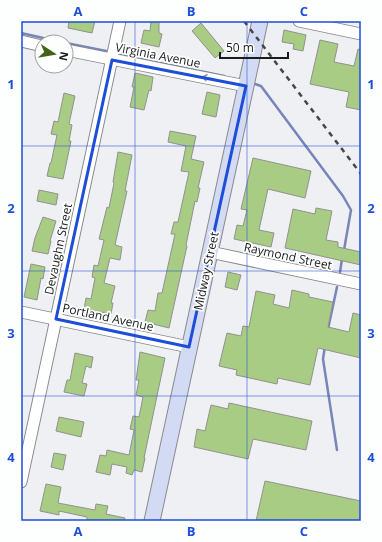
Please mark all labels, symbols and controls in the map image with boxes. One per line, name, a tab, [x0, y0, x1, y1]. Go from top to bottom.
text: A	[74, 2, 83, 20]
text: B	[187, 2, 196, 20]
text: C	[300, 2, 308, 20]
north arrow	[34, 34, 74, 74]
scale bar	[220, 34, 288, 60]
street label: Virginia Avenue	[114, 38, 202, 72]
text: 50 m	[226, 39, 254, 56]
text: N	[56, 50, 73, 62]
one-way arrow	[202, 74, 215, 82]
text: 1	[7, 75, 15, 93]
text: 1	[367, 75, 375, 93]
text: 2	[7, 199, 15, 217]
text: 2	[367, 199, 375, 217]
street label: Devaughn Street	[40, 202, 76, 296]
street label: Midway Street	[189, 230, 223, 312]
street label: Raymond Street	[242, 238, 334, 274]
street label: Portland Avenue	[61, 299, 155, 335]
text: 3	[7, 324, 15, 342]
text: 3	[367, 324, 375, 342]
text: 4	[7, 448, 15, 466]
text: 4	[367, 448, 375, 466]
text: A	[74, 522, 83, 540]
text: B	[187, 522, 196, 540]
text: C	[300, 522, 308, 540]

